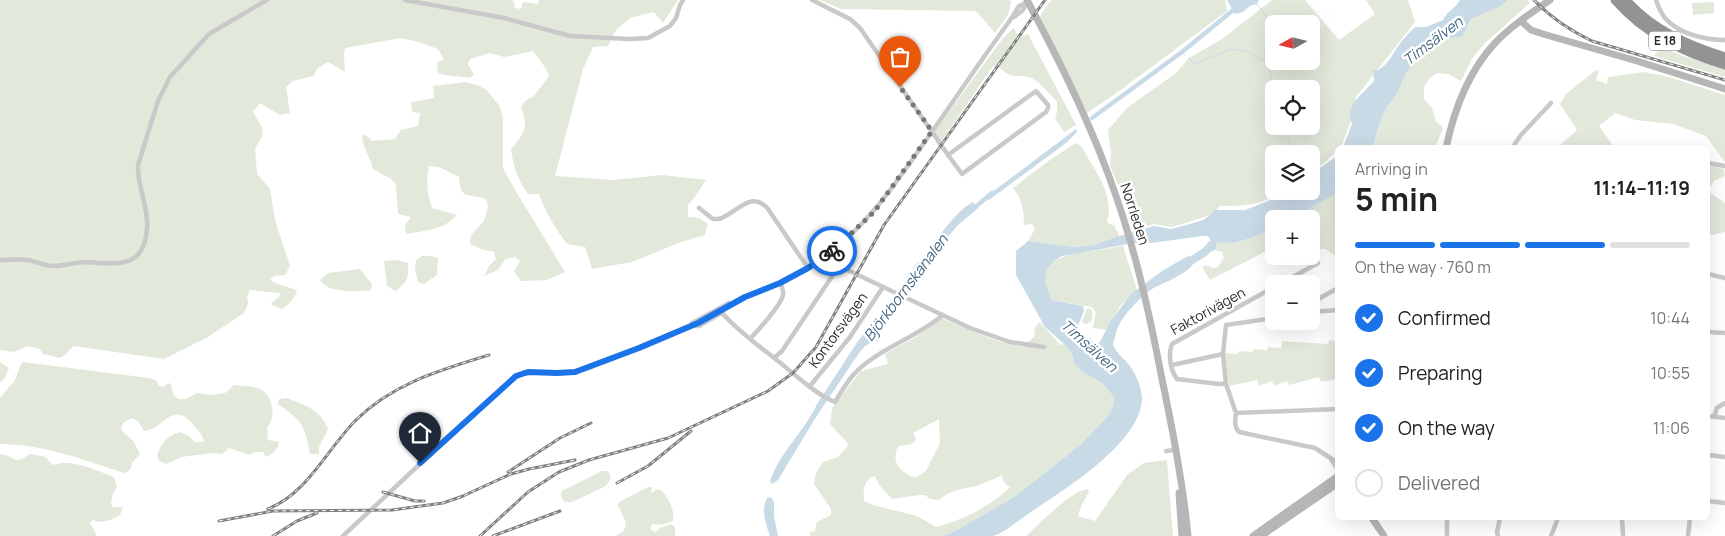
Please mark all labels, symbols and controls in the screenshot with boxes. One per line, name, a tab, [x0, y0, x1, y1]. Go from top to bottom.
water label: Timsälven	[1399, 11, 1468, 70]
north arrow	[1265, 15, 1320, 70]
map controls	[1265, 15, 1320, 330]
road number: E 18	[1649, 31, 1681, 50]
pin	[879, 36, 921, 87]
icon: bag	[886, 43, 914, 71]
button: locate	[1265, 80, 1320, 135]
button: layers	[1265, 145, 1320, 200]
text: Arriving in	[1355, 158, 1428, 180]
text: 11:14–11:19	[1594, 175, 1690, 201]
text: 5 min	[1355, 177, 1438, 221]
street label: Norrleden	[1117, 180, 1154, 247]
button: +	[1265, 210, 1320, 265]
courier	[807, 226, 857, 276]
water label: Björkbornskanalen	[859, 229, 953, 345]
icon: bike	[818, 237, 846, 265]
text: On the way · 760 m	[1355, 256, 1491, 278]
button: −	[1265, 275, 1320, 330]
street label: Faktorivägen	[1167, 282, 1248, 339]
street label: Kontorsvägen	[804, 288, 871, 371]
icon: check	[1355, 304, 1383, 332]
text: Confirmed	[1398, 305, 1491, 331]
text: 10:44	[1650, 307, 1690, 329]
water label: Timsälven	[1056, 315, 1123, 377]
icon: check	[1355, 359, 1383, 387]
text: Preparing	[1398, 360, 1483, 386]
text: 10:55	[1651, 362, 1690, 384]
pin	[399, 412, 441, 463]
icon: check	[1355, 414, 1383, 442]
text: On the way	[1398, 415, 1495, 441]
text: 11:06	[1653, 417, 1690, 439]
icon: home	[406, 419, 434, 447]
text: Delivered	[1398, 470, 1480, 496]

